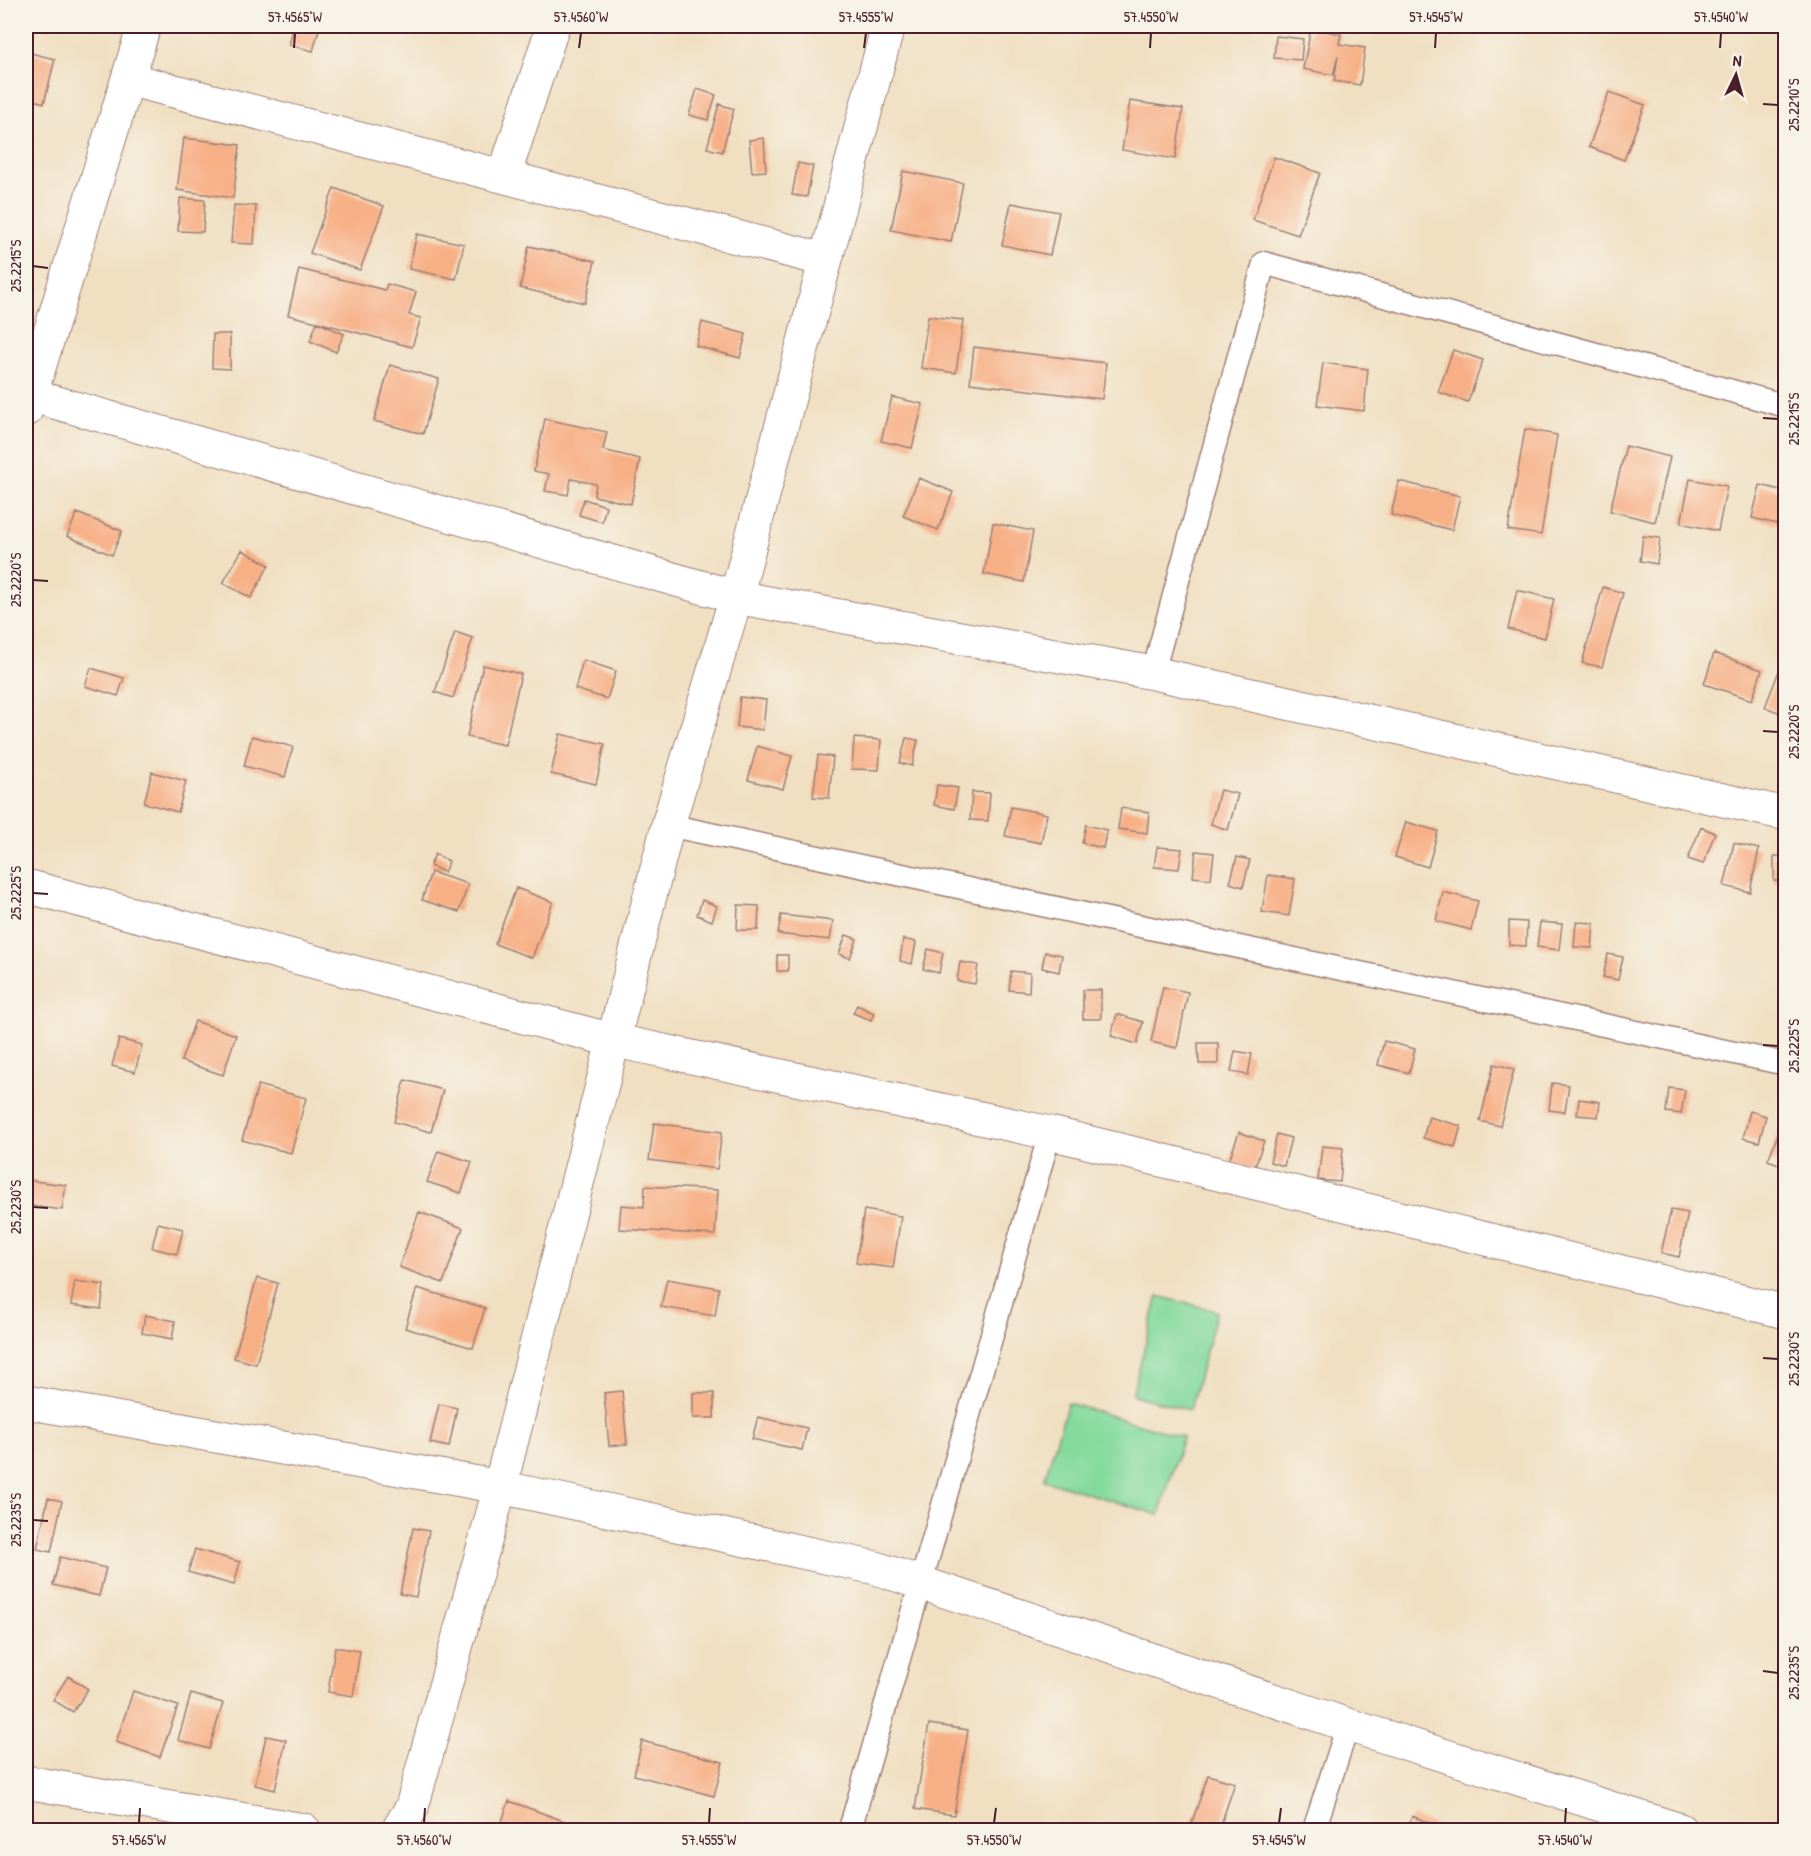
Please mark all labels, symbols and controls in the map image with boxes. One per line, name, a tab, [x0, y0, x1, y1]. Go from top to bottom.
text: 57.4565°W	[268, 6, 323, 27]
text: 57.4560°W	[554, 6, 609, 27]
text: 57.4555°W	[839, 6, 894, 27]
text: 57.4550°W	[1124, 6, 1179, 27]
text: 57.4545°W	[1409, 6, 1464, 27]
text: 57.4540°W	[1694, 6, 1749, 27]
north arrow	[1706, 45, 1766, 105]
text: N	[1732, 49, 1743, 71]
text: 25.2210°S	[1783, 78, 1804, 132]
text: 25.2215°S	[5, 240, 26, 292]
text: 25.2215°S	[1783, 393, 1804, 445]
text: 25.2220°S	[5, 553, 26, 607]
text: 25.2220°S	[1783, 705, 1804, 759]
text: 25.2225°S	[5, 866, 26, 920]
text: 25.2225°S	[1783, 1019, 1804, 1073]
text: 25.2230°S	[5, 1180, 26, 1234]
text: 25.2230°S	[1783, 1332, 1804, 1386]
text: 25.2235°S	[5, 1493, 26, 1547]
text: 25.2235°S	[1783, 1646, 1804, 1700]
text: 57.4565°W	[112, 1829, 167, 1850]
text: 57.4560°W	[397, 1829, 452, 1850]
text: 57.4555°W	[682, 1829, 737, 1850]
text: 57.4550°W	[967, 1829, 1022, 1850]
text: 57.4545°W	[1252, 1829, 1307, 1850]
text: 57.4540°W	[1538, 1829, 1593, 1850]

